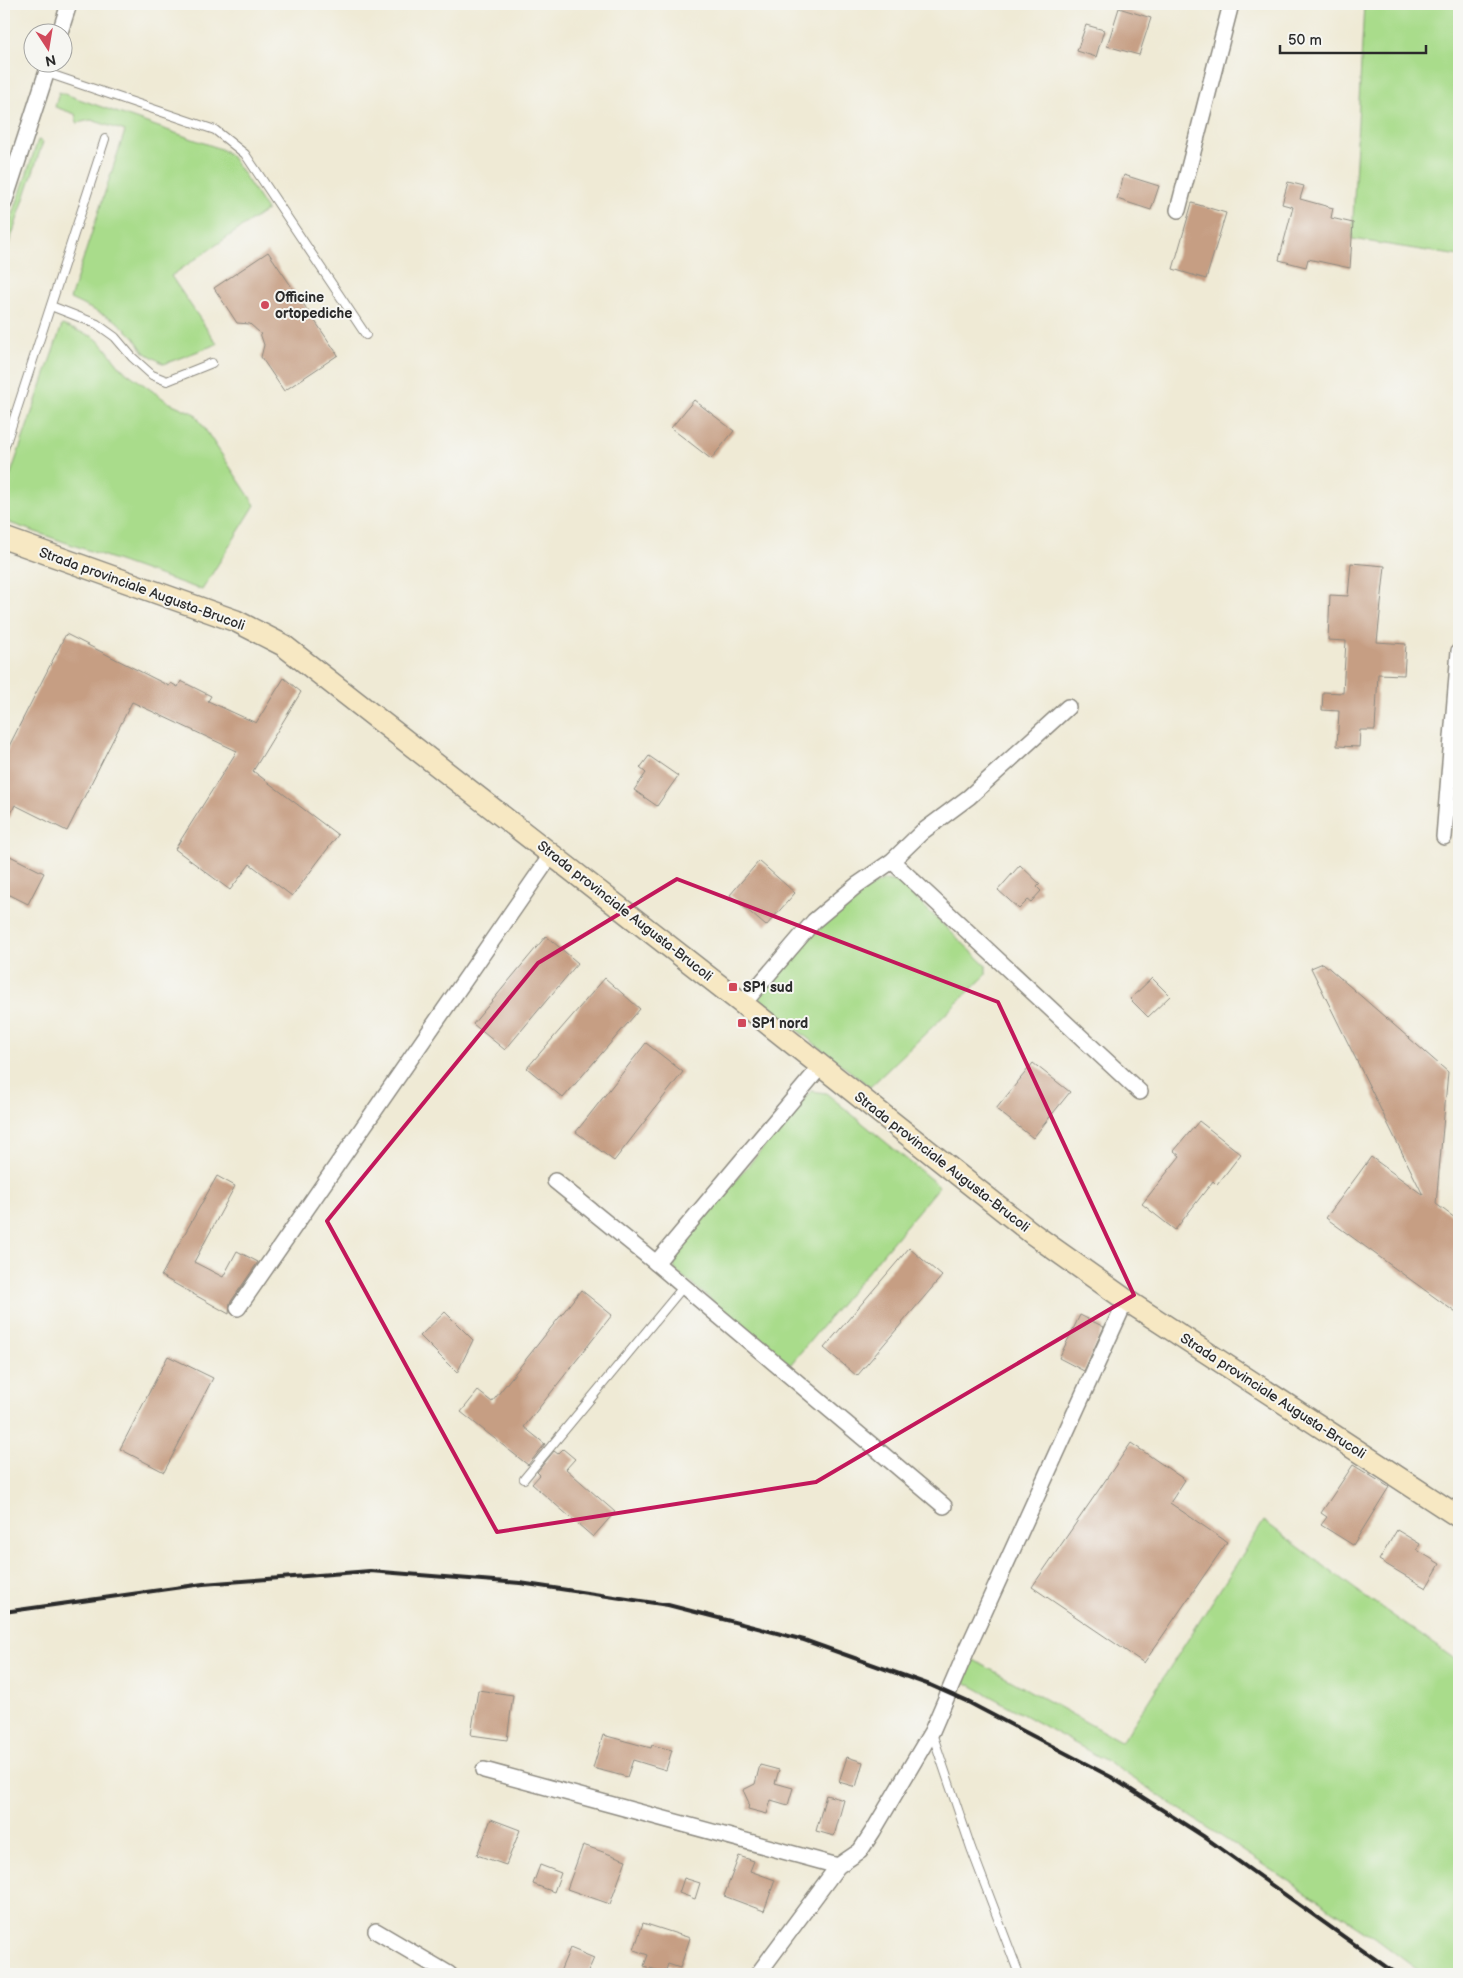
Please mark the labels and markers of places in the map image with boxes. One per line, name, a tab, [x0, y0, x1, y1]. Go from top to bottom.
place label: Officine ortopediche	[275, 289, 352, 322]
marker: Officine ortopediche	[259, 299, 271, 311]
place label: SP1 sud	[743, 979, 793, 996]
marker: SP1 sud	[727, 981, 739, 993]
place label: SP1 nord	[752, 1015, 808, 1032]
marker: SP1 nord	[736, 1017, 748, 1029]

